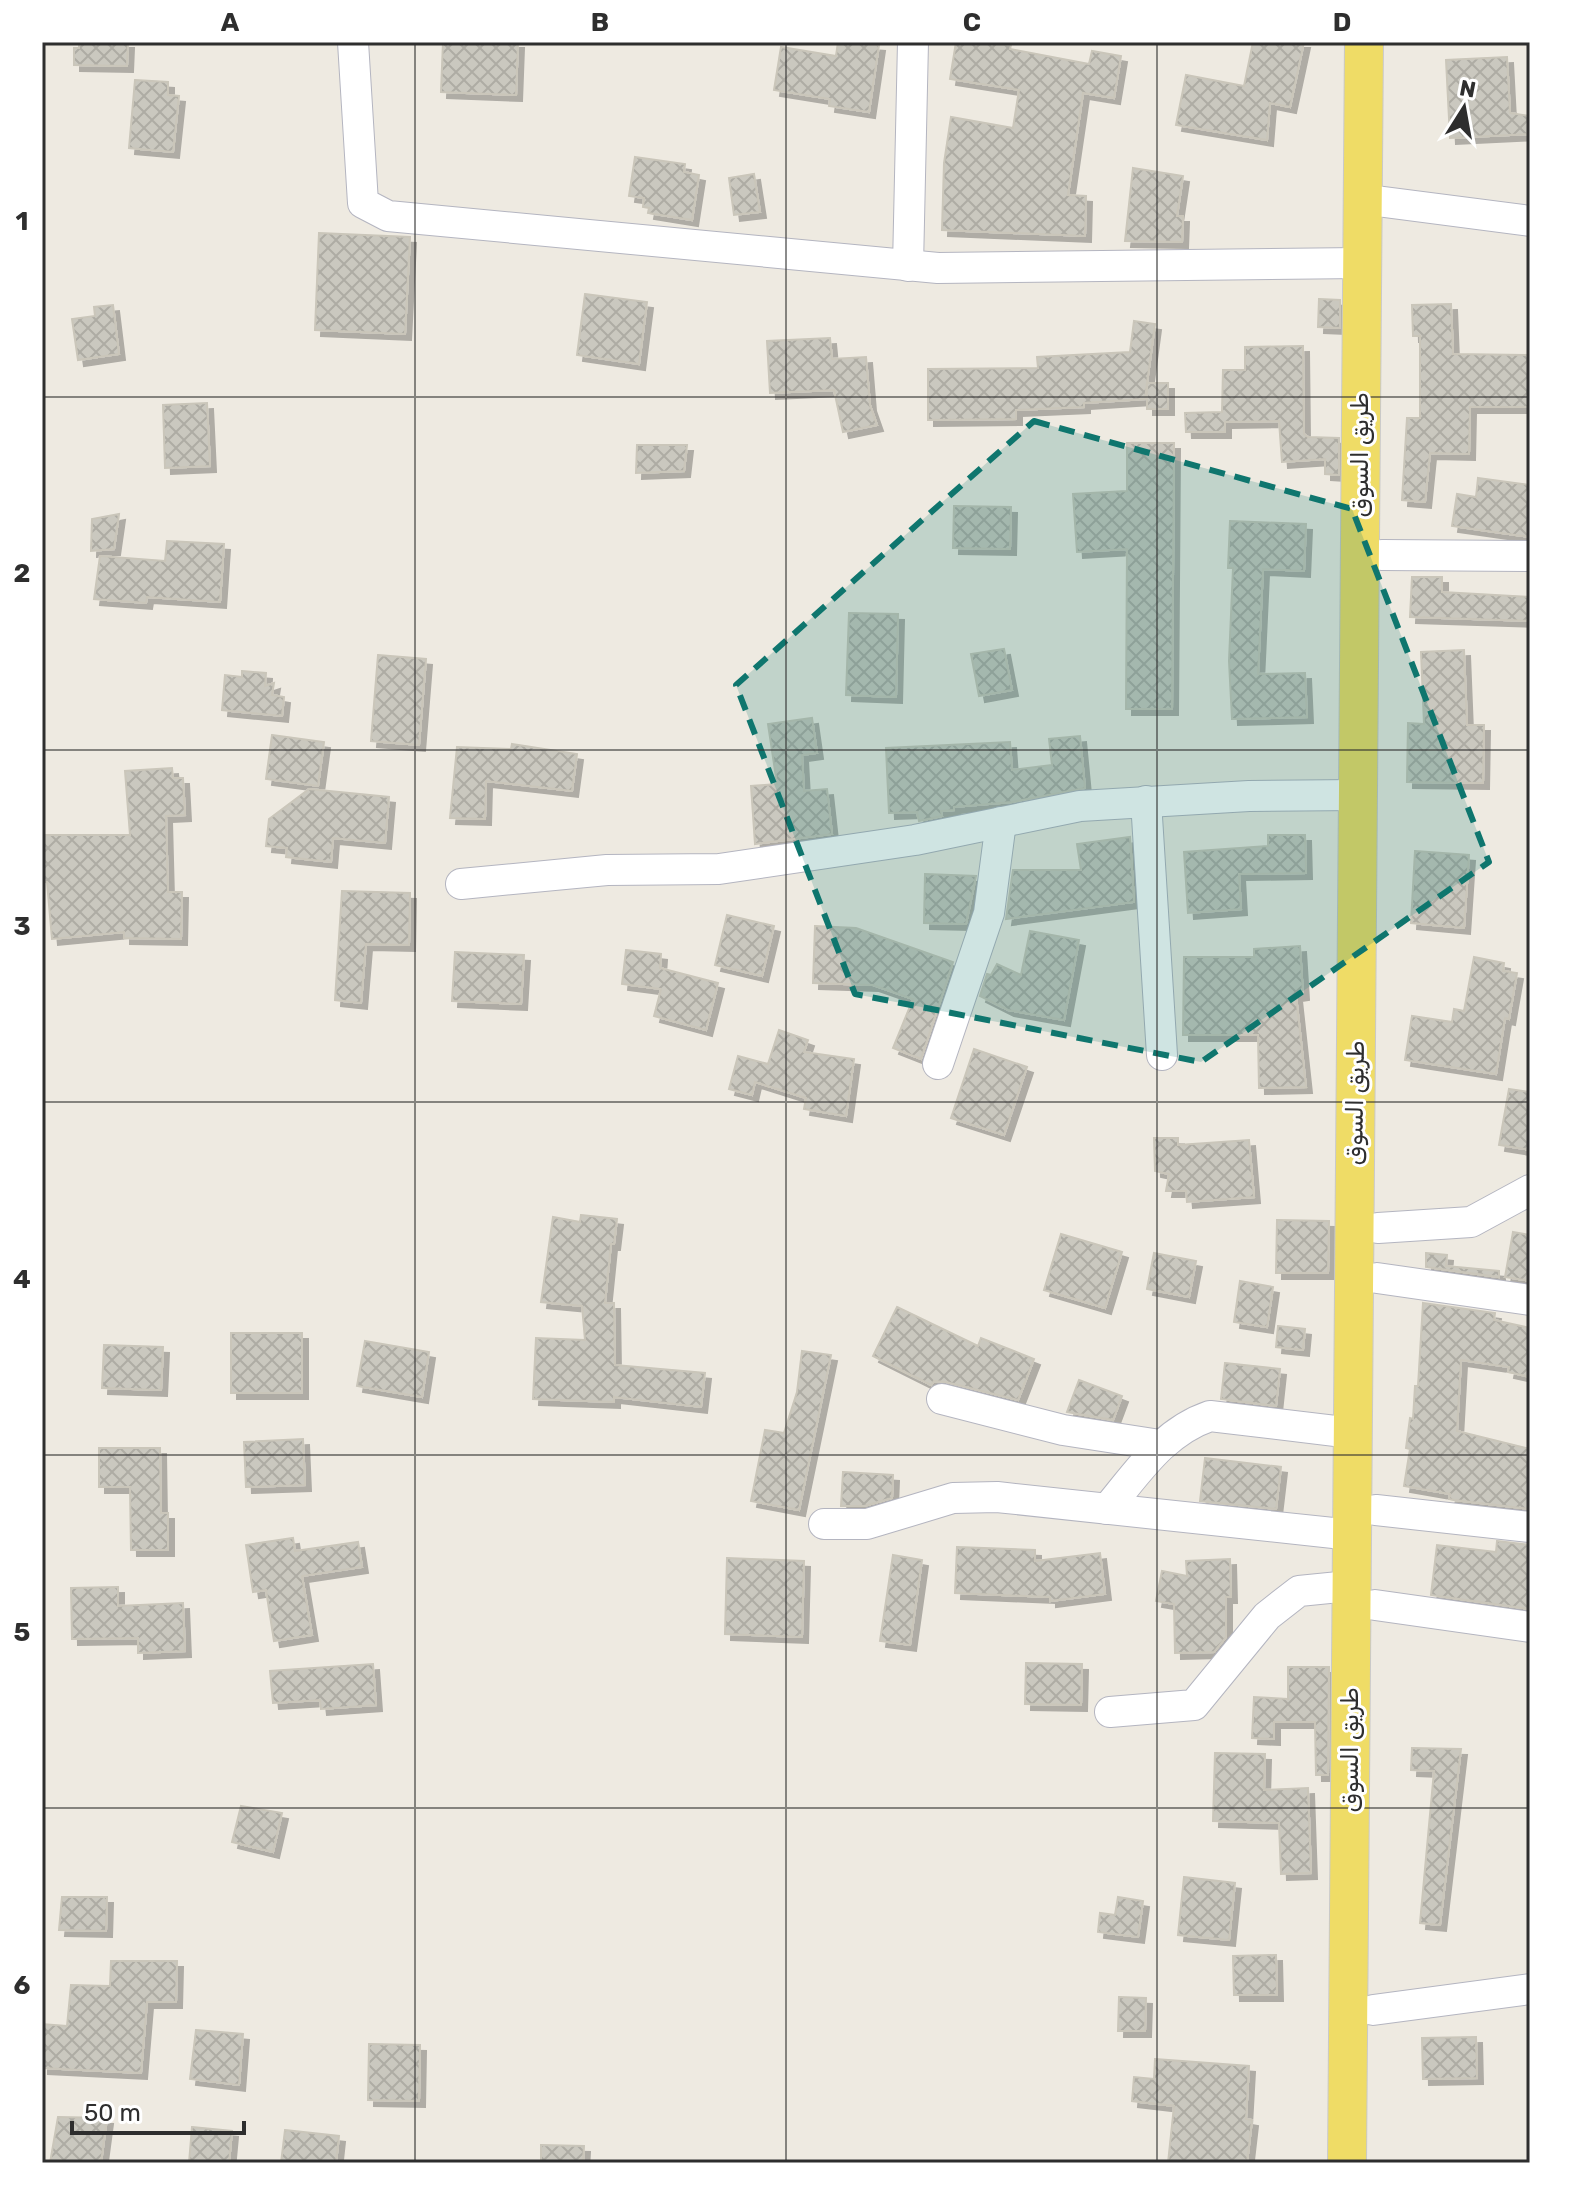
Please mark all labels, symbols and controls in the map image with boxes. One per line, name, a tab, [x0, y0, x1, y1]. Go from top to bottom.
text: A	[221, 7, 240, 38]
text: B	[591, 7, 609, 38]
text: C	[963, 7, 981, 38]
text: D	[1333, 7, 1351, 38]
north arrow	[1424, 68, 1504, 148]
text: N	[1457, 74, 1478, 104]
text: 1	[16, 206, 28, 237]
street label: طريق السوق	[1346, 393, 1374, 517]
text: 2	[14, 558, 30, 589]
text: 3	[13, 911, 31, 942]
street label: طريق السوق	[1340, 1040, 1370, 1166]
text: 4	[13, 1264, 31, 1295]
text: 5	[14, 1617, 30, 1648]
street label: طريق السوق	[1336, 1688, 1364, 1812]
text: 6	[14, 1970, 31, 2001]
scale bar	[72, 2085, 244, 2135]
text: 50 m	[84, 2099, 141, 2127]

